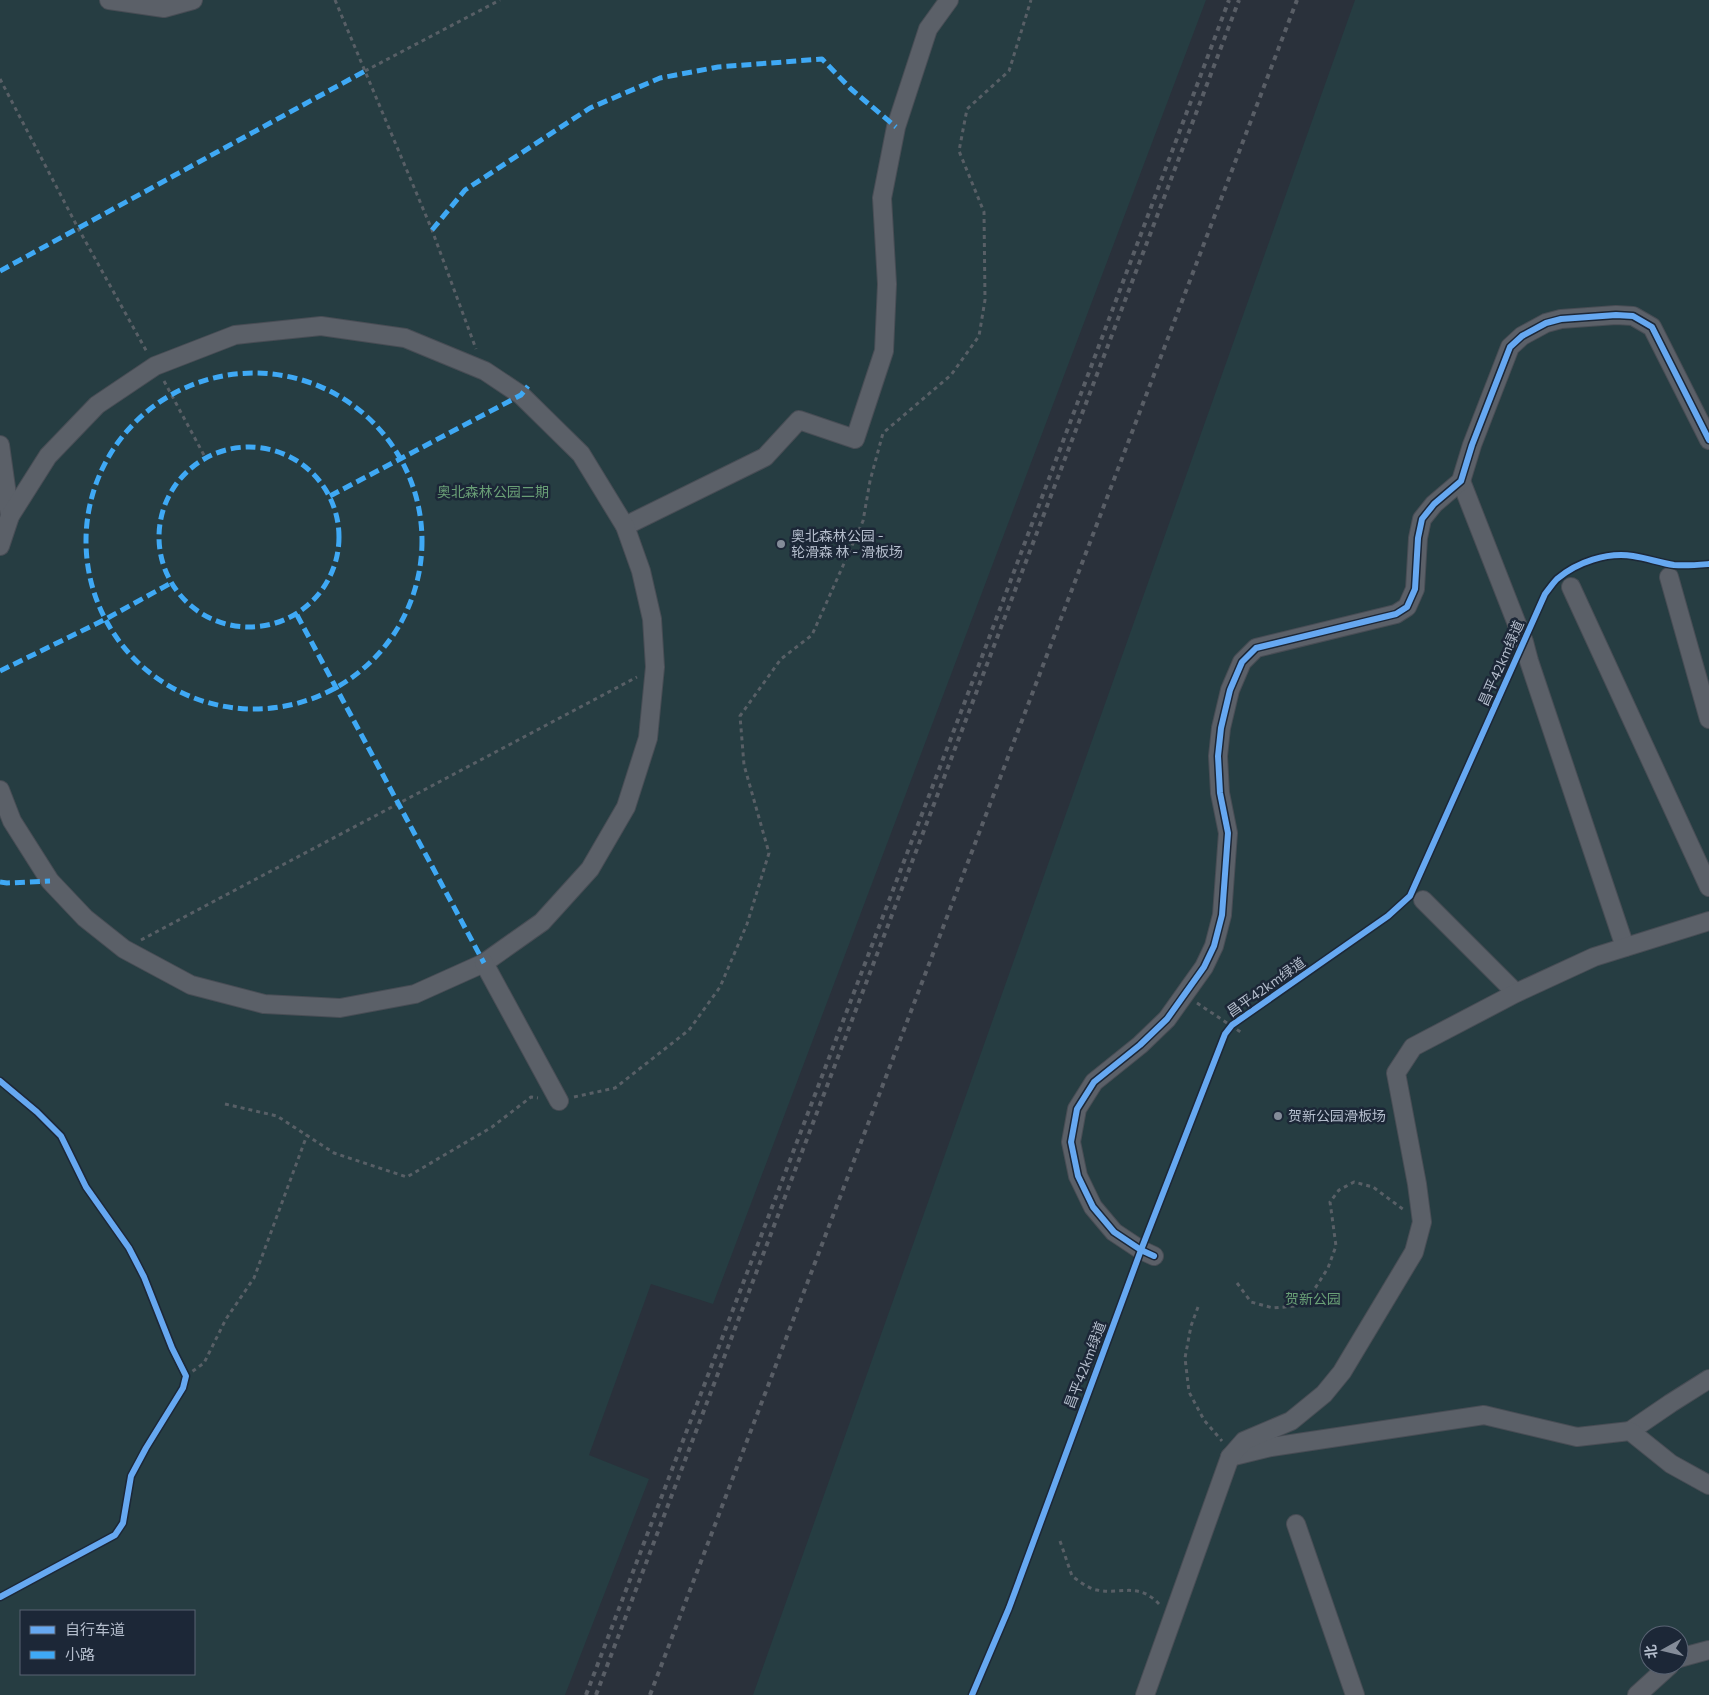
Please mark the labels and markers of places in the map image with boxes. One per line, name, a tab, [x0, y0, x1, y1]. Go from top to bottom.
place label: 奥北森林公园 - 轮滑森 林 - 滑板场	[791, 527, 903, 560]
marker: 奥北森林公园 - 轮滑森 林 - 滑板场	[775, 538, 787, 550]
place label: 贺新公园滑板场	[1288, 1107, 1386, 1124]
marker: 贺新公园滑板场	[1272, 1110, 1284, 1122]

